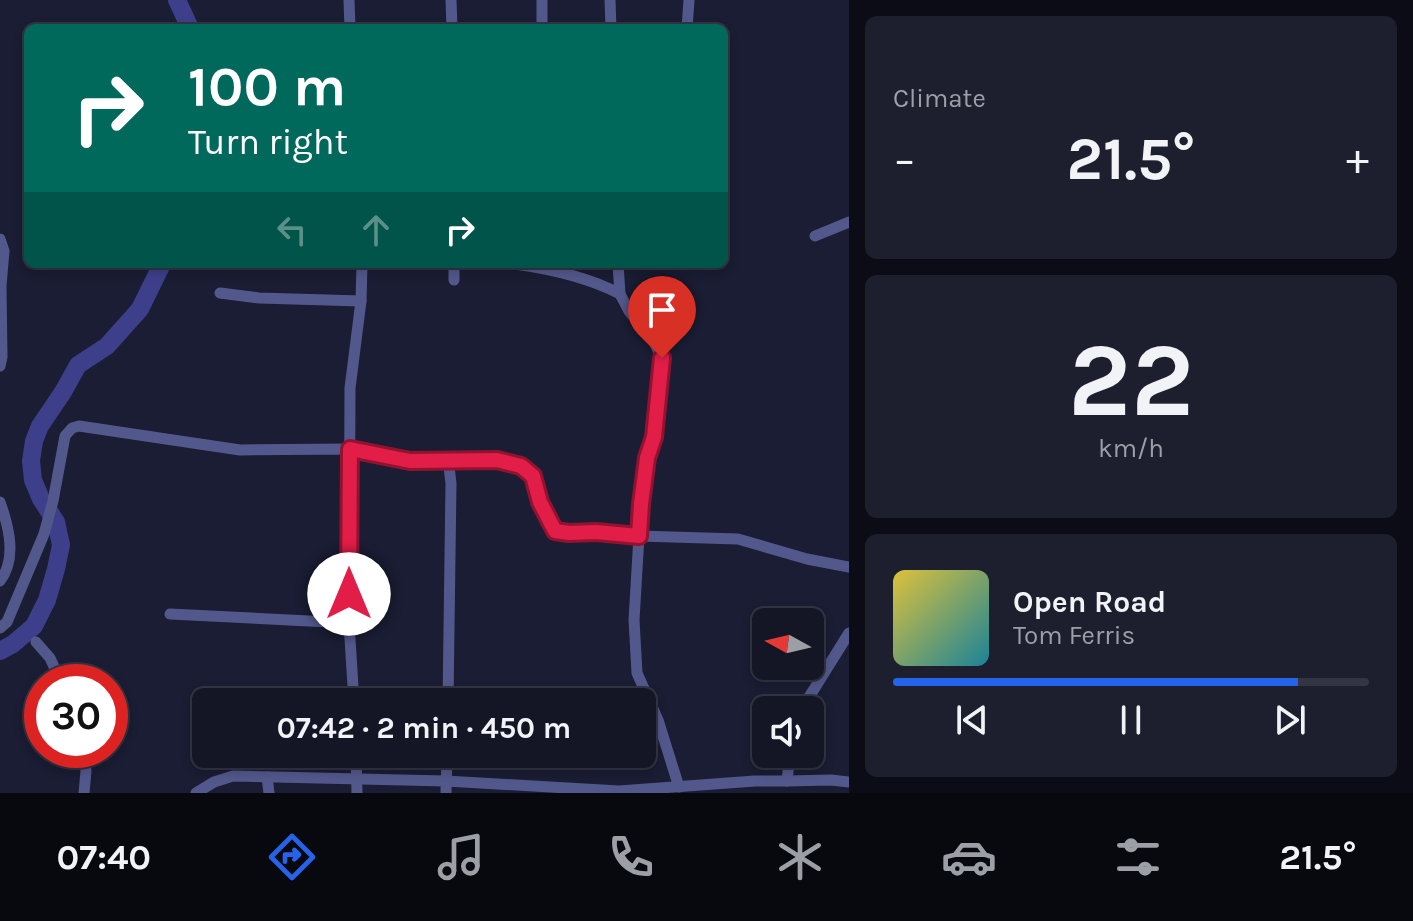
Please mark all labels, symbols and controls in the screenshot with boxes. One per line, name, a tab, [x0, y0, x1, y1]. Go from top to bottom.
text: 100 m	[188, 54, 346, 119]
icon: right	[56, 56, 160, 160]
text: Climate	[893, 83, 986, 114]
text: Turn right	[188, 121, 348, 163]
text: 21.5°	[1067, 124, 1195, 194]
text: −	[893, 134, 916, 185]
text: +	[1346, 134, 1369, 185]
icon: left	[270, 208, 314, 252]
icon: ahead	[354, 208, 398, 252]
icon: right	[438, 208, 482, 252]
pin	[628, 276, 696, 358]
icon: arrive	[640, 288, 684, 332]
text: 22	[1068, 320, 1194, 441]
text: km/h	[1098, 433, 1164, 464]
position arrow	[307, 552, 391, 636]
text: Open Road	[1013, 584, 1166, 620]
north arrow	[752, 608, 824, 680]
map controls	[752, 608, 824, 768]
text: Tom Ferris	[1013, 620, 1135, 651]
speed limit sign: 30	[24, 664, 128, 768]
button: sound	[752, 696, 824, 768]
icon: previous	[950, 698, 994, 742]
icon: pause	[1109, 698, 1153, 742]
icon: next	[1268, 698, 1312, 742]
text: 07:42 · 2 min · 450 m	[277, 710, 571, 746]
icon: directions	[264, 829, 320, 885]
icon: music	[433, 829, 489, 885]
icon: phone	[603, 829, 659, 885]
icon: climate	[772, 829, 828, 885]
icon: car	[941, 829, 997, 885]
icon: filters	[1110, 829, 1166, 885]
text: 07:40	[57, 836, 151, 878]
text: 21.5°	[1279, 836, 1356, 878]

